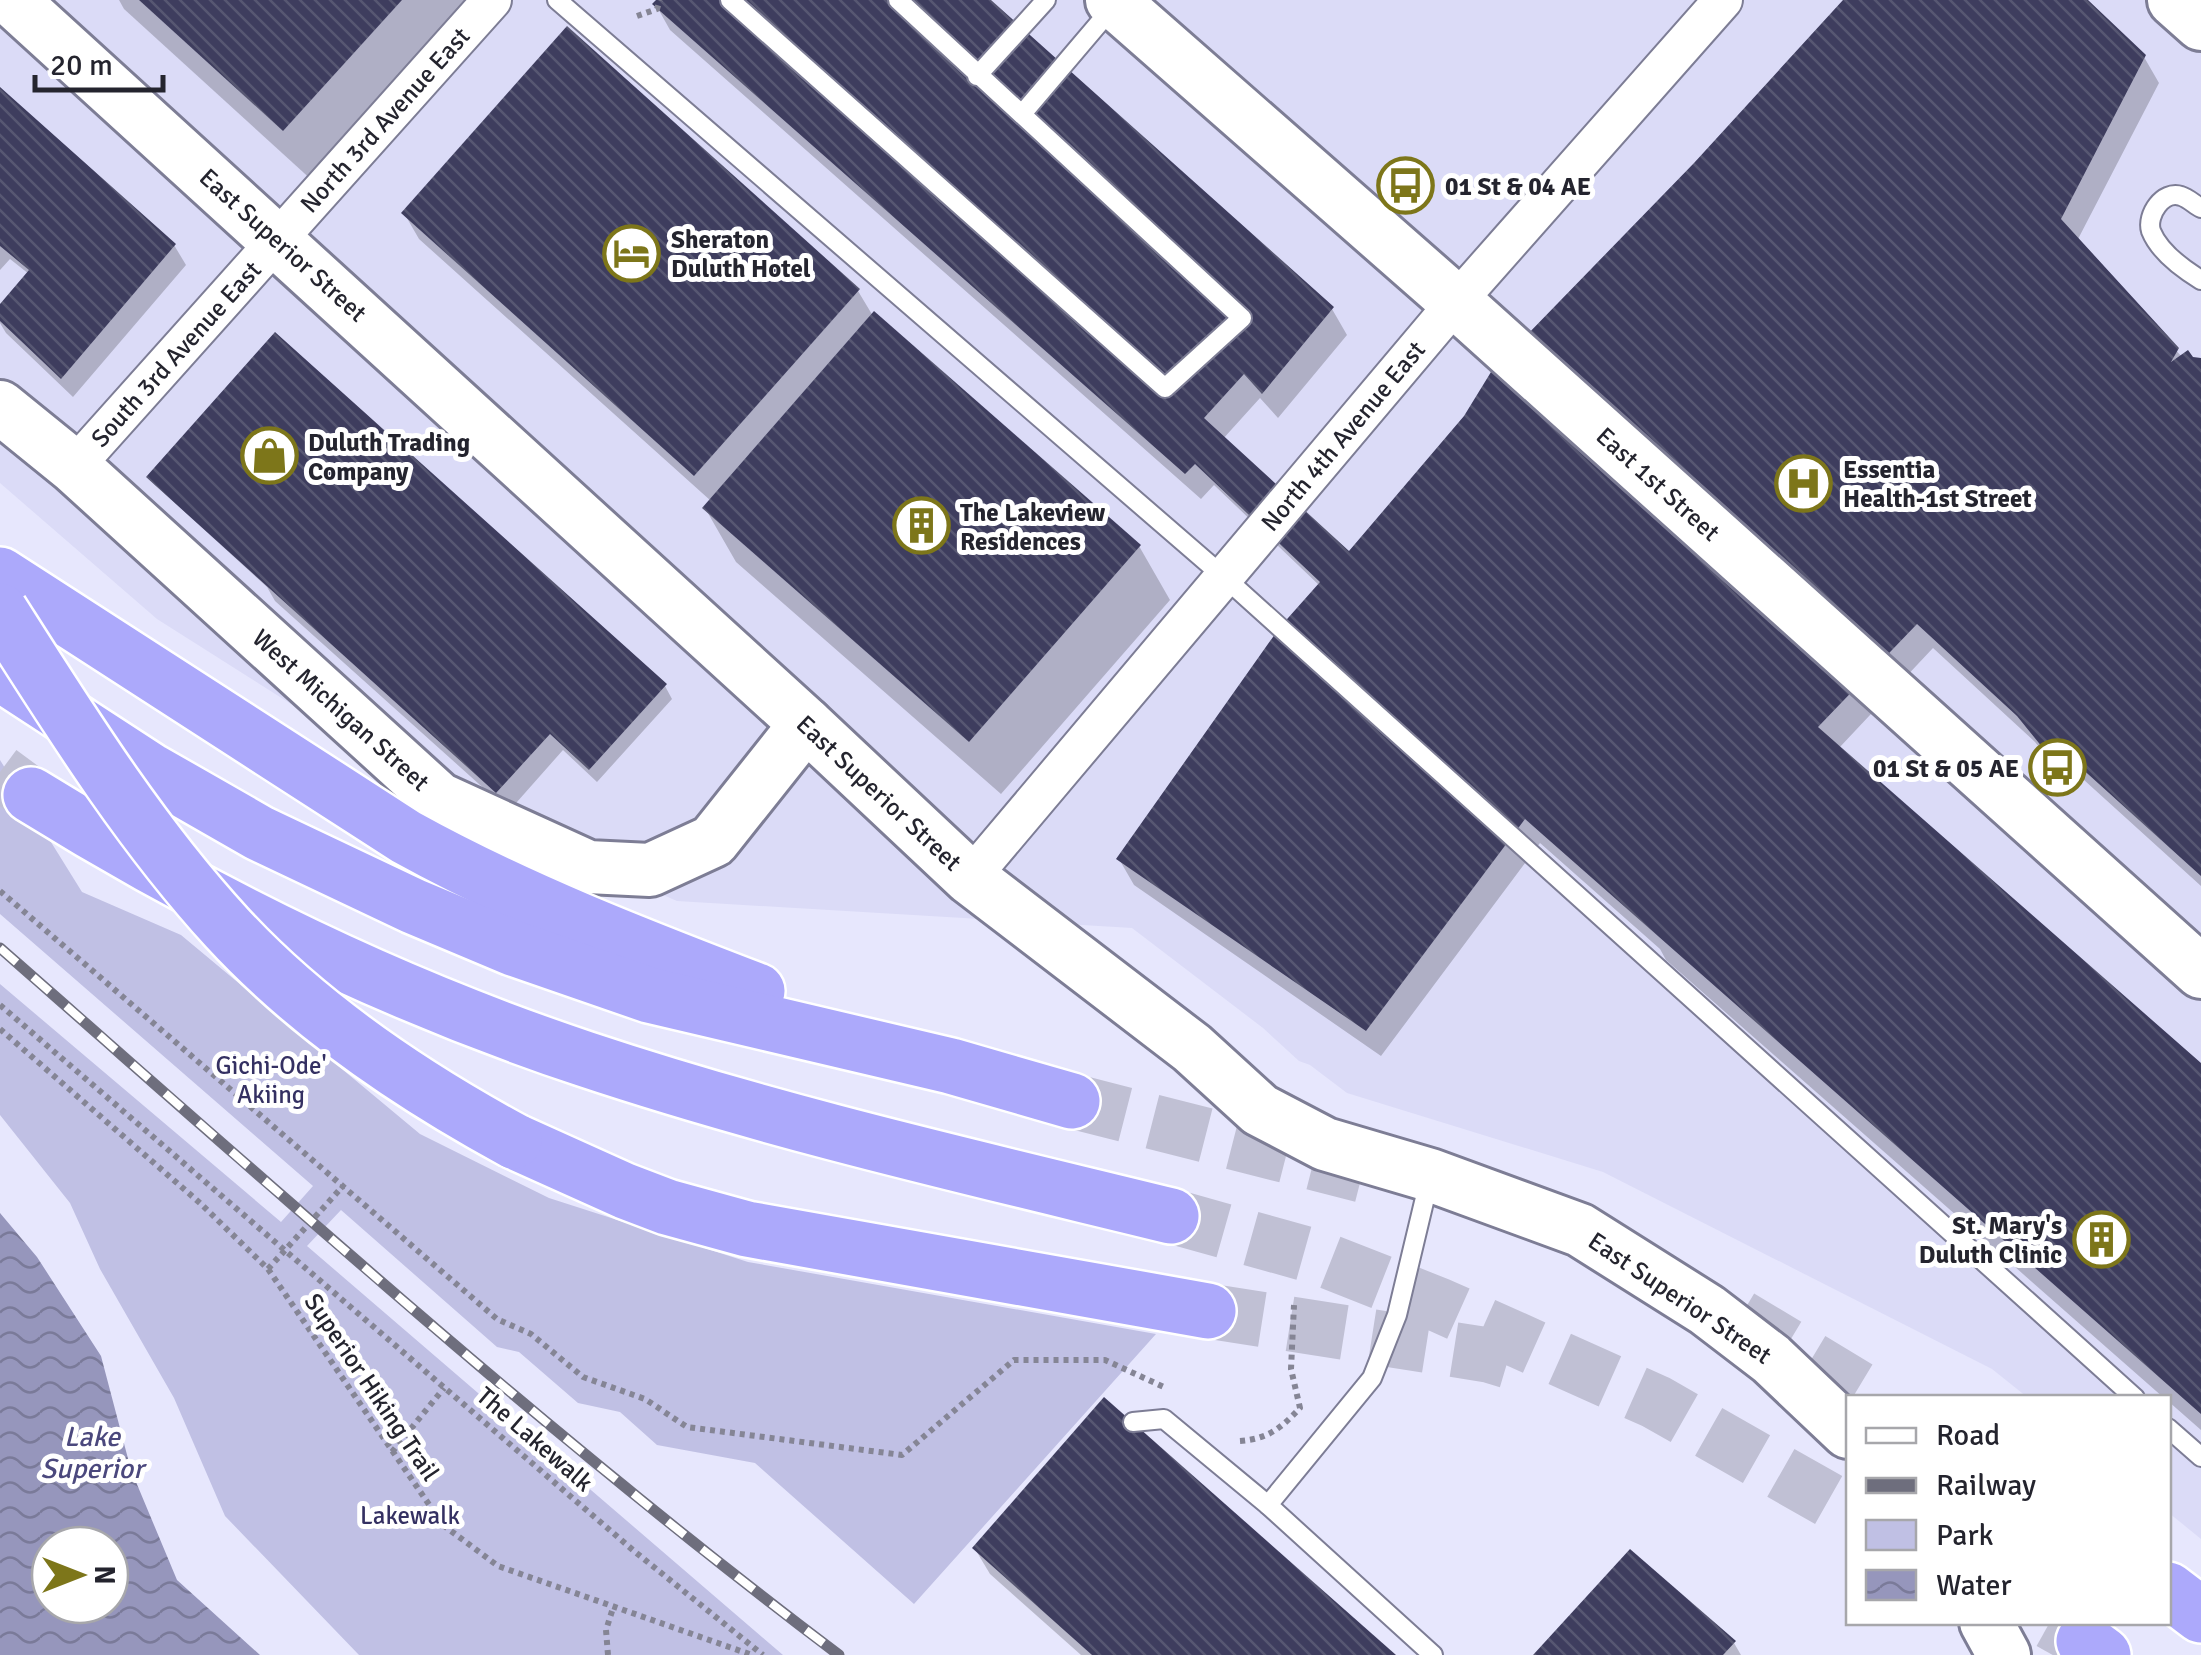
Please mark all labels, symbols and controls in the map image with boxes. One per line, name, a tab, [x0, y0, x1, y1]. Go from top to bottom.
street label: North 3rd Avenue East	[294, 21, 477, 219]
scale bar	[35, 30, 162, 92]
text: 20 m	[50, 47, 113, 84]
bus stop icon: 01 St & 04 AE	[1376, 156, 1436, 216]
street label: East Superior Street	[193, 162, 373, 328]
place label: 01 St & 04 AE	[1445, 171, 1591, 202]
hotel icon: Sheraton Duluth Hotel	[602, 223, 662, 283]
place label: Sheraton Duluth Hotel	[671, 224, 811, 284]
street label: South 3rd Avenue East	[84, 254, 268, 453]
street label: North 4th Avenue East	[1254, 334, 1432, 537]
street label: East 1st Street	[1590, 420, 1726, 548]
shop icon: Duluth Trading Company	[239, 426, 299, 486]
place label: Duluth Trading Company	[308, 427, 470, 487]
hospital icon: Essentia Health-1st Street	[1774, 453, 1834, 513]
place label: Essentia Health-1st Street	[1843, 454, 2032, 514]
building icon: The Lakeview Residences	[891, 496, 951, 556]
place label: The Lakeview Residences	[960, 497, 1105, 557]
street label: West Michigan Street	[246, 622, 436, 798]
street label: East Superior Street	[790, 709, 968, 878]
bus stop icon: 01 St & 05 AE	[2028, 738, 2088, 798]
place label: 01 St & 05 AE	[1873, 753, 2019, 784]
park label: Gichi-Ode' Akiing	[215, 1050, 327, 1110]
building icon: St. Mary's Duluth Clinic	[2071, 1209, 2131, 1269]
place label: St. Mary's Duluth Clinic	[1919, 1210, 2062, 1270]
street label: East Superior Street	[1582, 1225, 1778, 1371]
street label: Superior Hiking Trail	[298, 1287, 446, 1487]
street label: The Lakewalk	[470, 1380, 600, 1498]
legend	[1846, 1395, 2171, 1625]
text: Road	[1936, 1417, 2000, 1454]
water label: Lake Superior	[41, 1420, 147, 1486]
text: Railway	[1936, 1467, 2036, 1504]
park label: Lakewalk	[360, 1500, 461, 1531]
text: Park	[1936, 1517, 1994, 1554]
north arrow	[30, 1525, 130, 1625]
text: N	[87, 1565, 121, 1585]
text: Water	[1936, 1567, 2012, 1604]

